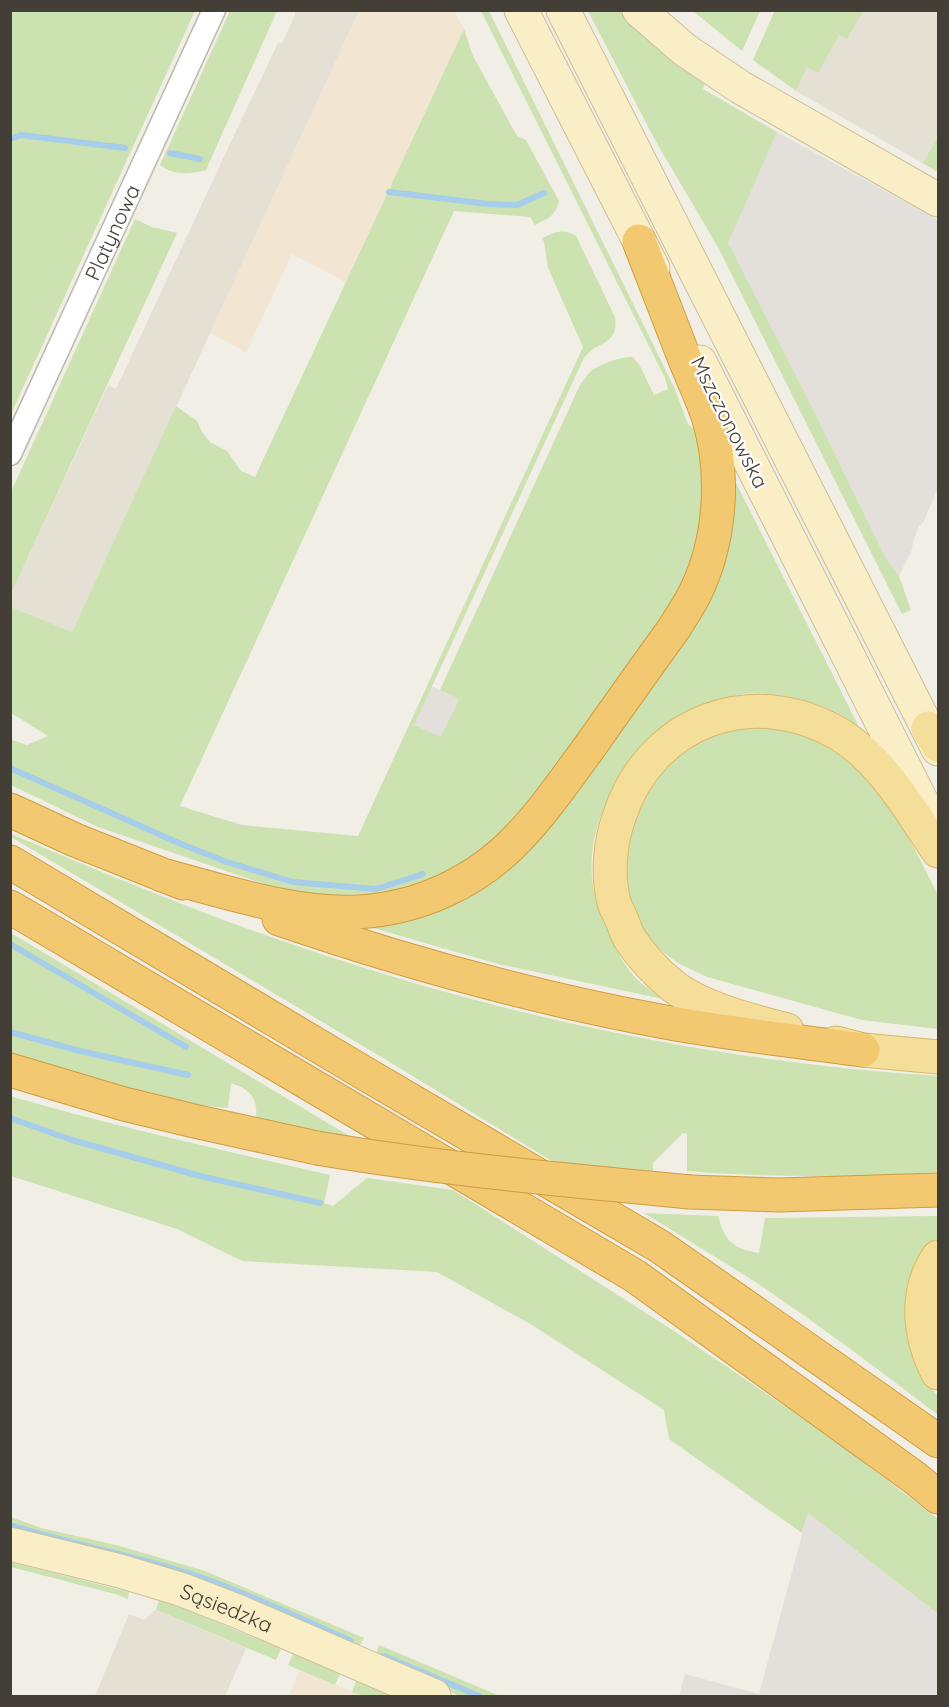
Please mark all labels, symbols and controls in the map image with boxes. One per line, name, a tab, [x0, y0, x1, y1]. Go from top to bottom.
street label: Platynowa	[79, 180, 145, 284]
street label: Mszczonowska	[686, 352, 774, 492]
street label: Sąsiedzka	[177, 1577, 277, 1638]

